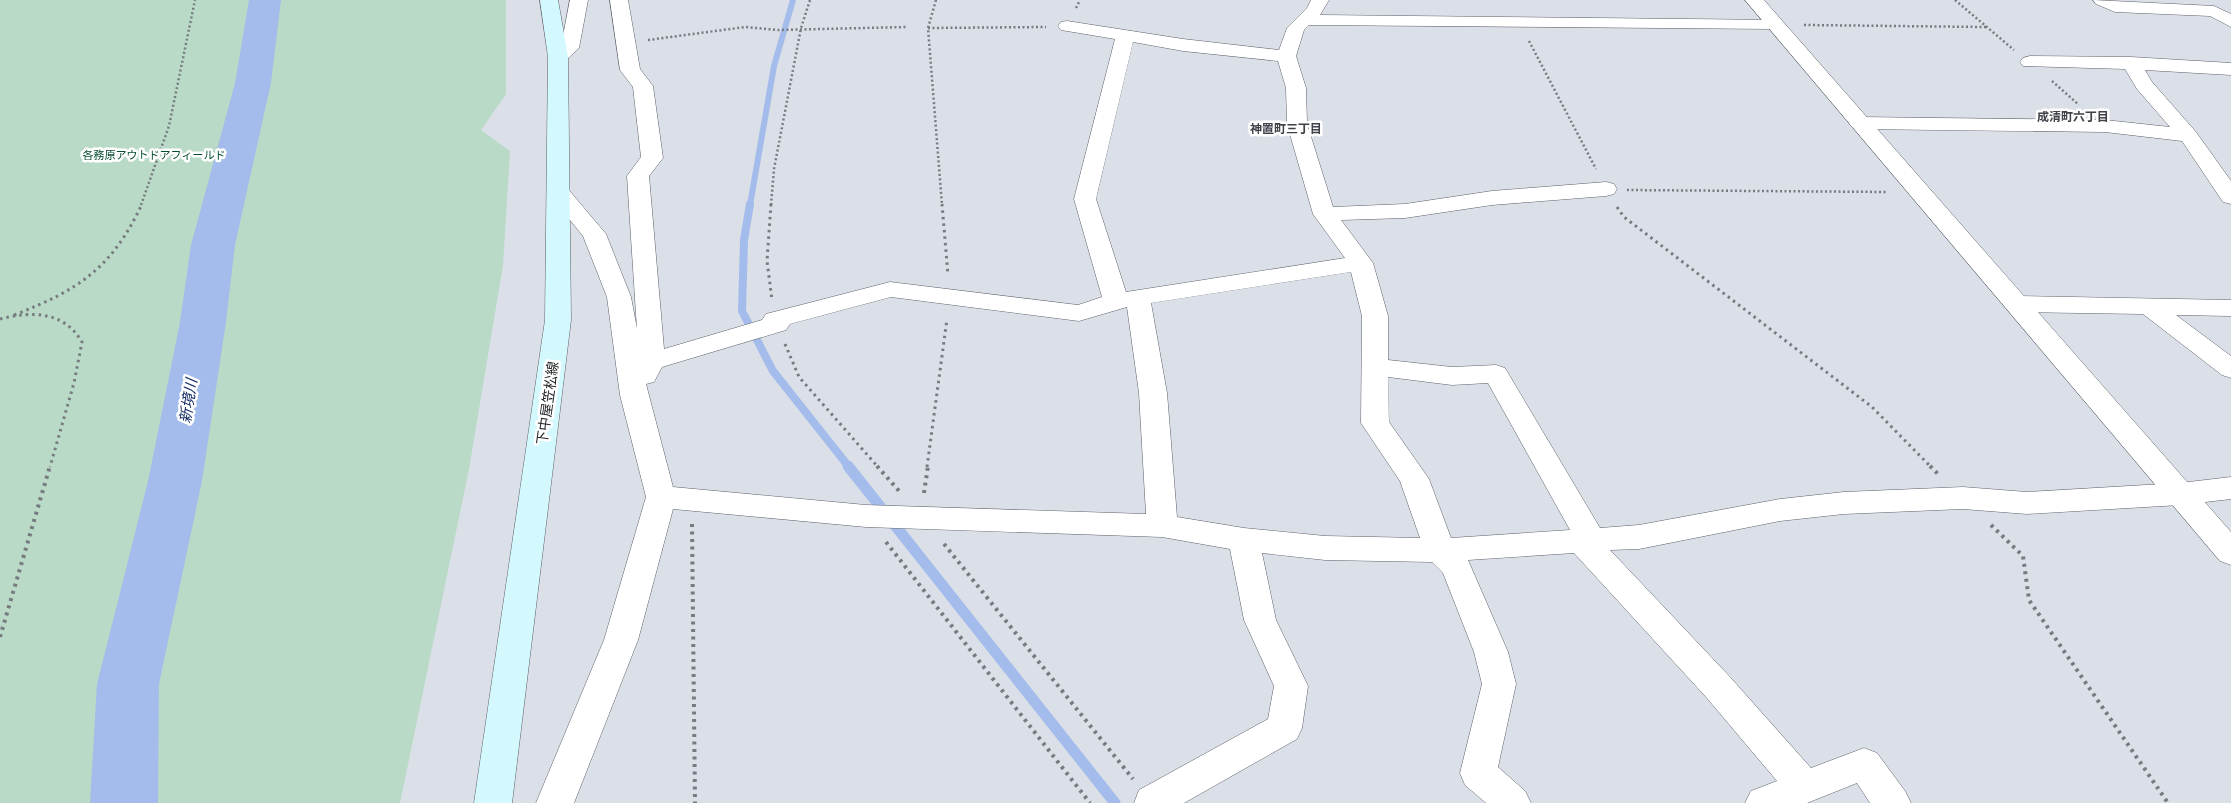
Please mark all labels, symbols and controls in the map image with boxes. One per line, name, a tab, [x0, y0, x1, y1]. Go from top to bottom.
district label: 成清町六丁目	[2037, 107, 2109, 126]
district label: 神置町三丁目	[1250, 119, 1322, 138]
park label: 各務原アウトドアフィールド	[83, 147, 225, 163]
street label: 下中屋笠松線	[531, 360, 563, 446]
water label: 新境川	[173, 375, 203, 425]

